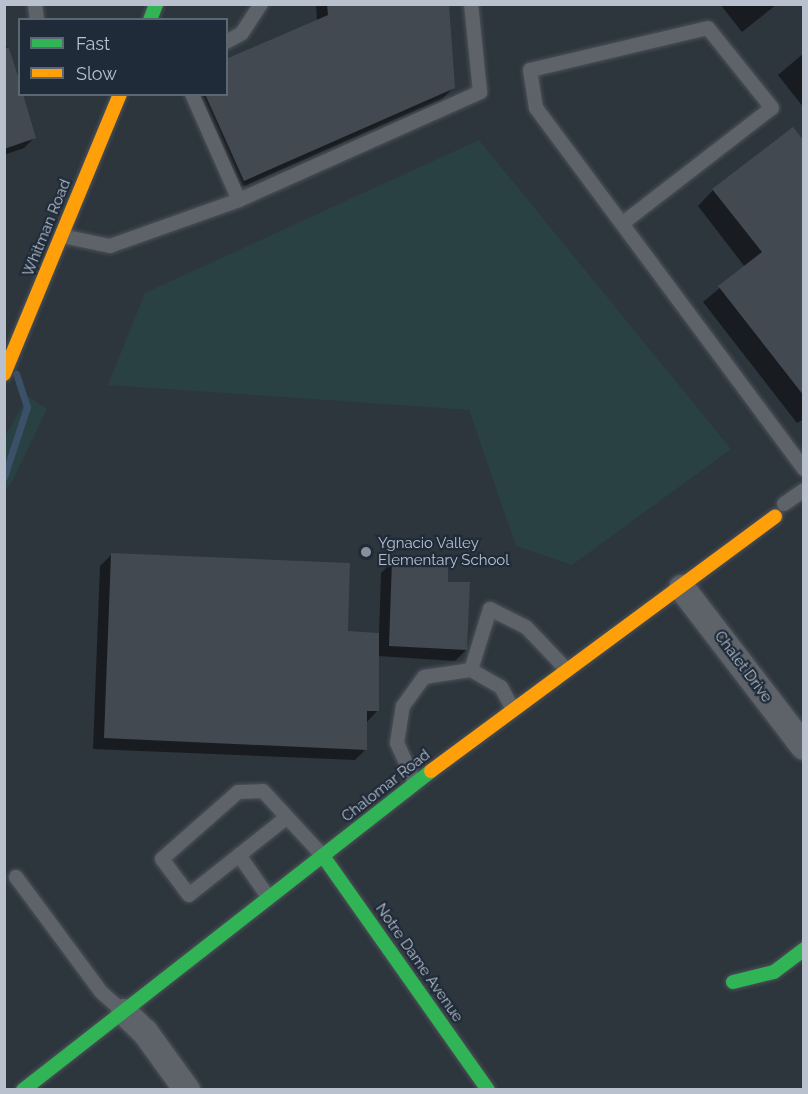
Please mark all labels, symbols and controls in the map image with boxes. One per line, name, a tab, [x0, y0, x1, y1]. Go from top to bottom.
legend	[18, 18, 228, 96]
text: Fast	[76, 33, 110, 54]
text: Slow	[76, 63, 117, 84]
street label: Whitman Road	[19, 177, 75, 279]
place label: Ygnacio Valley Elementary School	[378, 534, 510, 569]
marker: Ygnacio Valley Elementary School	[359, 545, 373, 559]
street label: Chalet Drive	[710, 628, 776, 706]
street label: Chalomar Road	[338, 746, 434, 826]
street label: Notre Dame Avenue	[371, 900, 467, 1026]

